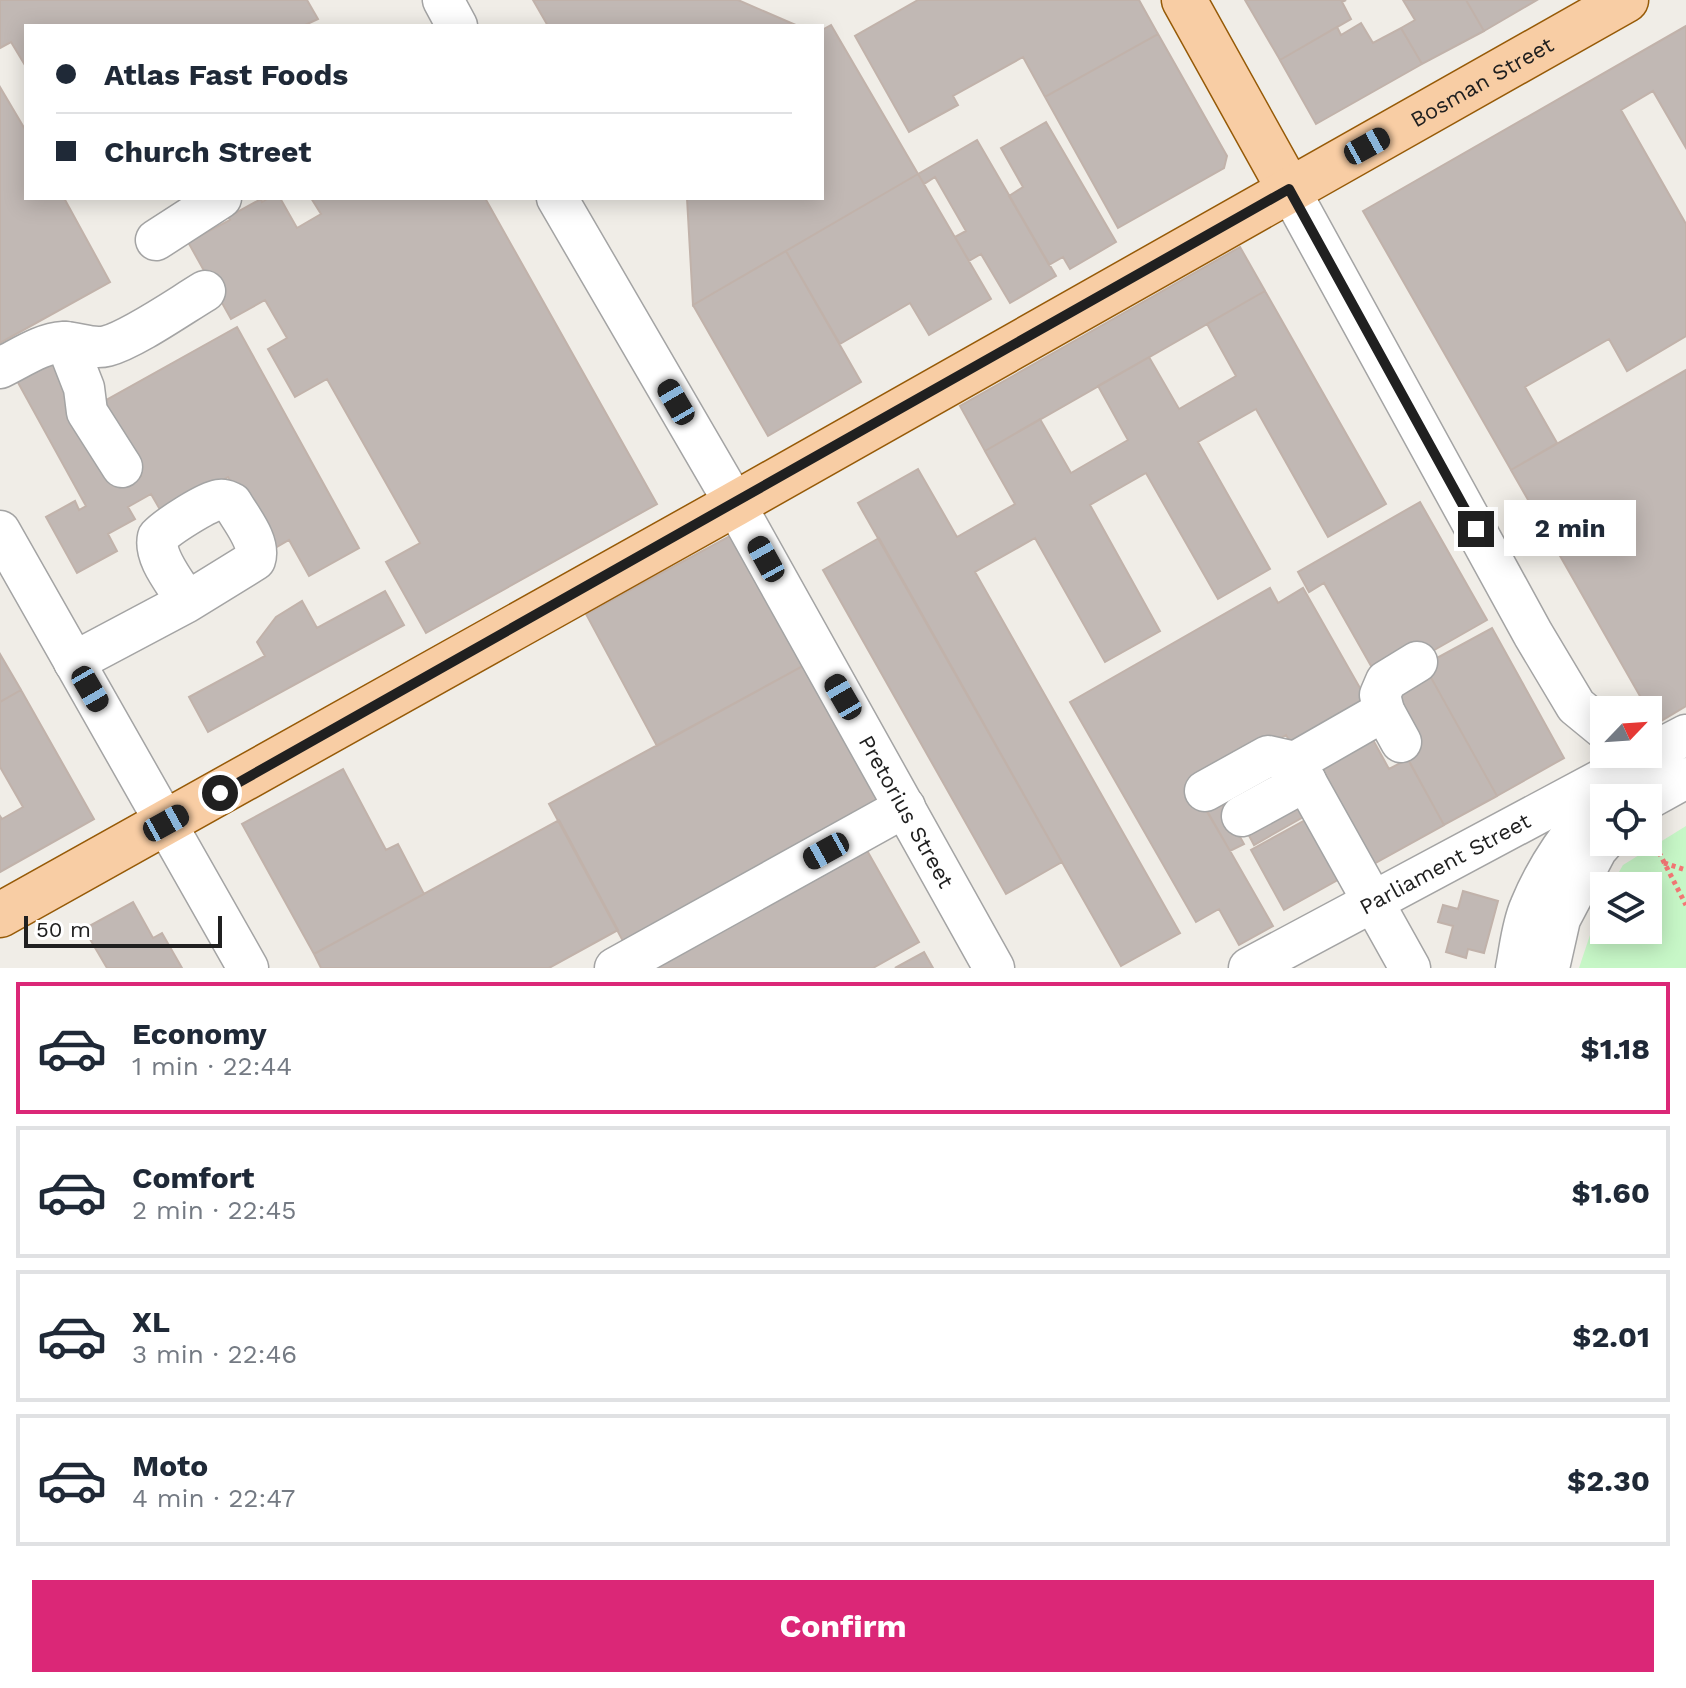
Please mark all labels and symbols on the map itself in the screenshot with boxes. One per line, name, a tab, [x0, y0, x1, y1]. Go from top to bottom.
street label: Bosman Street	[1406, 32, 1558, 132]
car	[1340, 124, 1394, 168]
car	[654, 375, 698, 429]
callout: 2 min	[1504, 501, 1636, 557]
route end	[1458, 511, 1494, 547]
car	[744, 532, 788, 586]
car	[68, 662, 112, 716]
car	[821, 670, 865, 724]
north arrow	[1590, 696, 1662, 768]
street label: Pretorius Street	[854, 731, 959, 892]
route start	[202, 775, 238, 811]
car	[139, 801, 193, 845]
street label: Parliament Street	[1355, 808, 1535, 920]
car	[799, 829, 853, 873]
scale bar	[24, 912, 222, 948]

